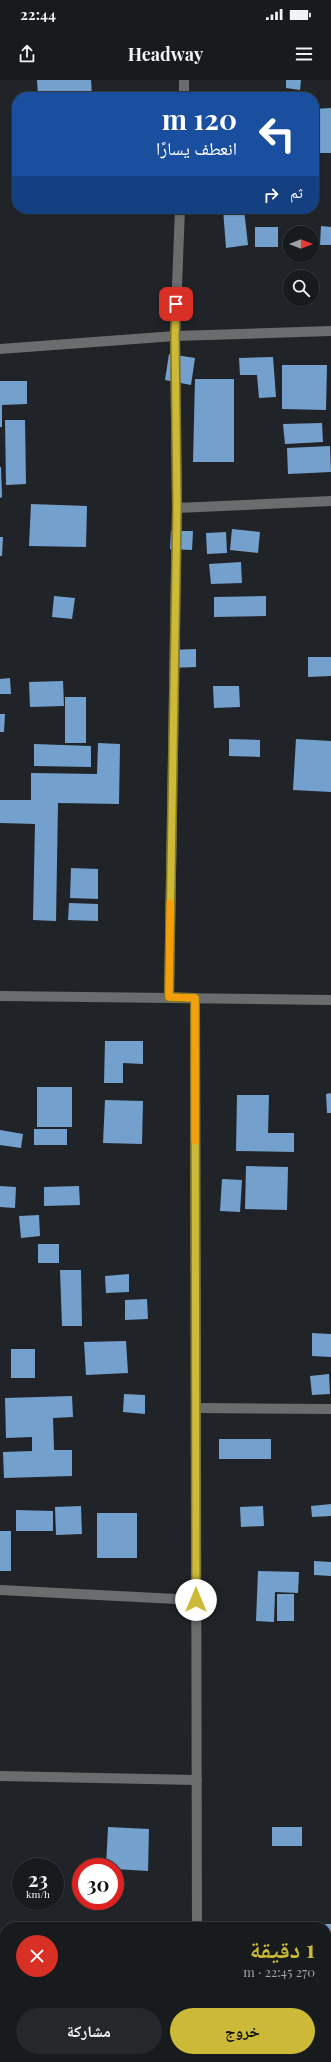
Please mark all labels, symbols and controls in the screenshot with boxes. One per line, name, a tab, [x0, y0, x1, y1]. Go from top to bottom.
text: 22:44	[20, 4, 56, 24]
text: Headway	[128, 42, 203, 66]
icon: share	[16, 43, 38, 65]
icon: menu	[293, 43, 315, 65]
text: 120 m	[162, 100, 237, 137]
icon: left	[251, 108, 303, 160]
text: انعطف يسارًا	[156, 136, 237, 160]
text: ثم	[290, 182, 303, 202]
icon: right	[260, 184, 282, 206]
north arrow	[283, 226, 319, 262]
map controls	[283, 226, 319, 306]
button: search	[283, 270, 319, 306]
pin	[159, 287, 193, 321]
icon: arrive	[165, 293, 187, 315]
position arrow	[175, 1579, 217, 1621]
speed limit sign: 30	[72, 1858, 124, 1910]
text: 23	[28, 1865, 48, 1892]
text: km/h	[26, 1887, 50, 1901]
text: 1 دقيقة	[250, 1932, 315, 1964]
button: close	[16, 1935, 58, 1977]
text: 270 m · 22:45	[243, 1963, 315, 1980]
button: مشاركة	[16, 2008, 162, 2054]
button: خروج	[170, 2008, 315, 2054]

